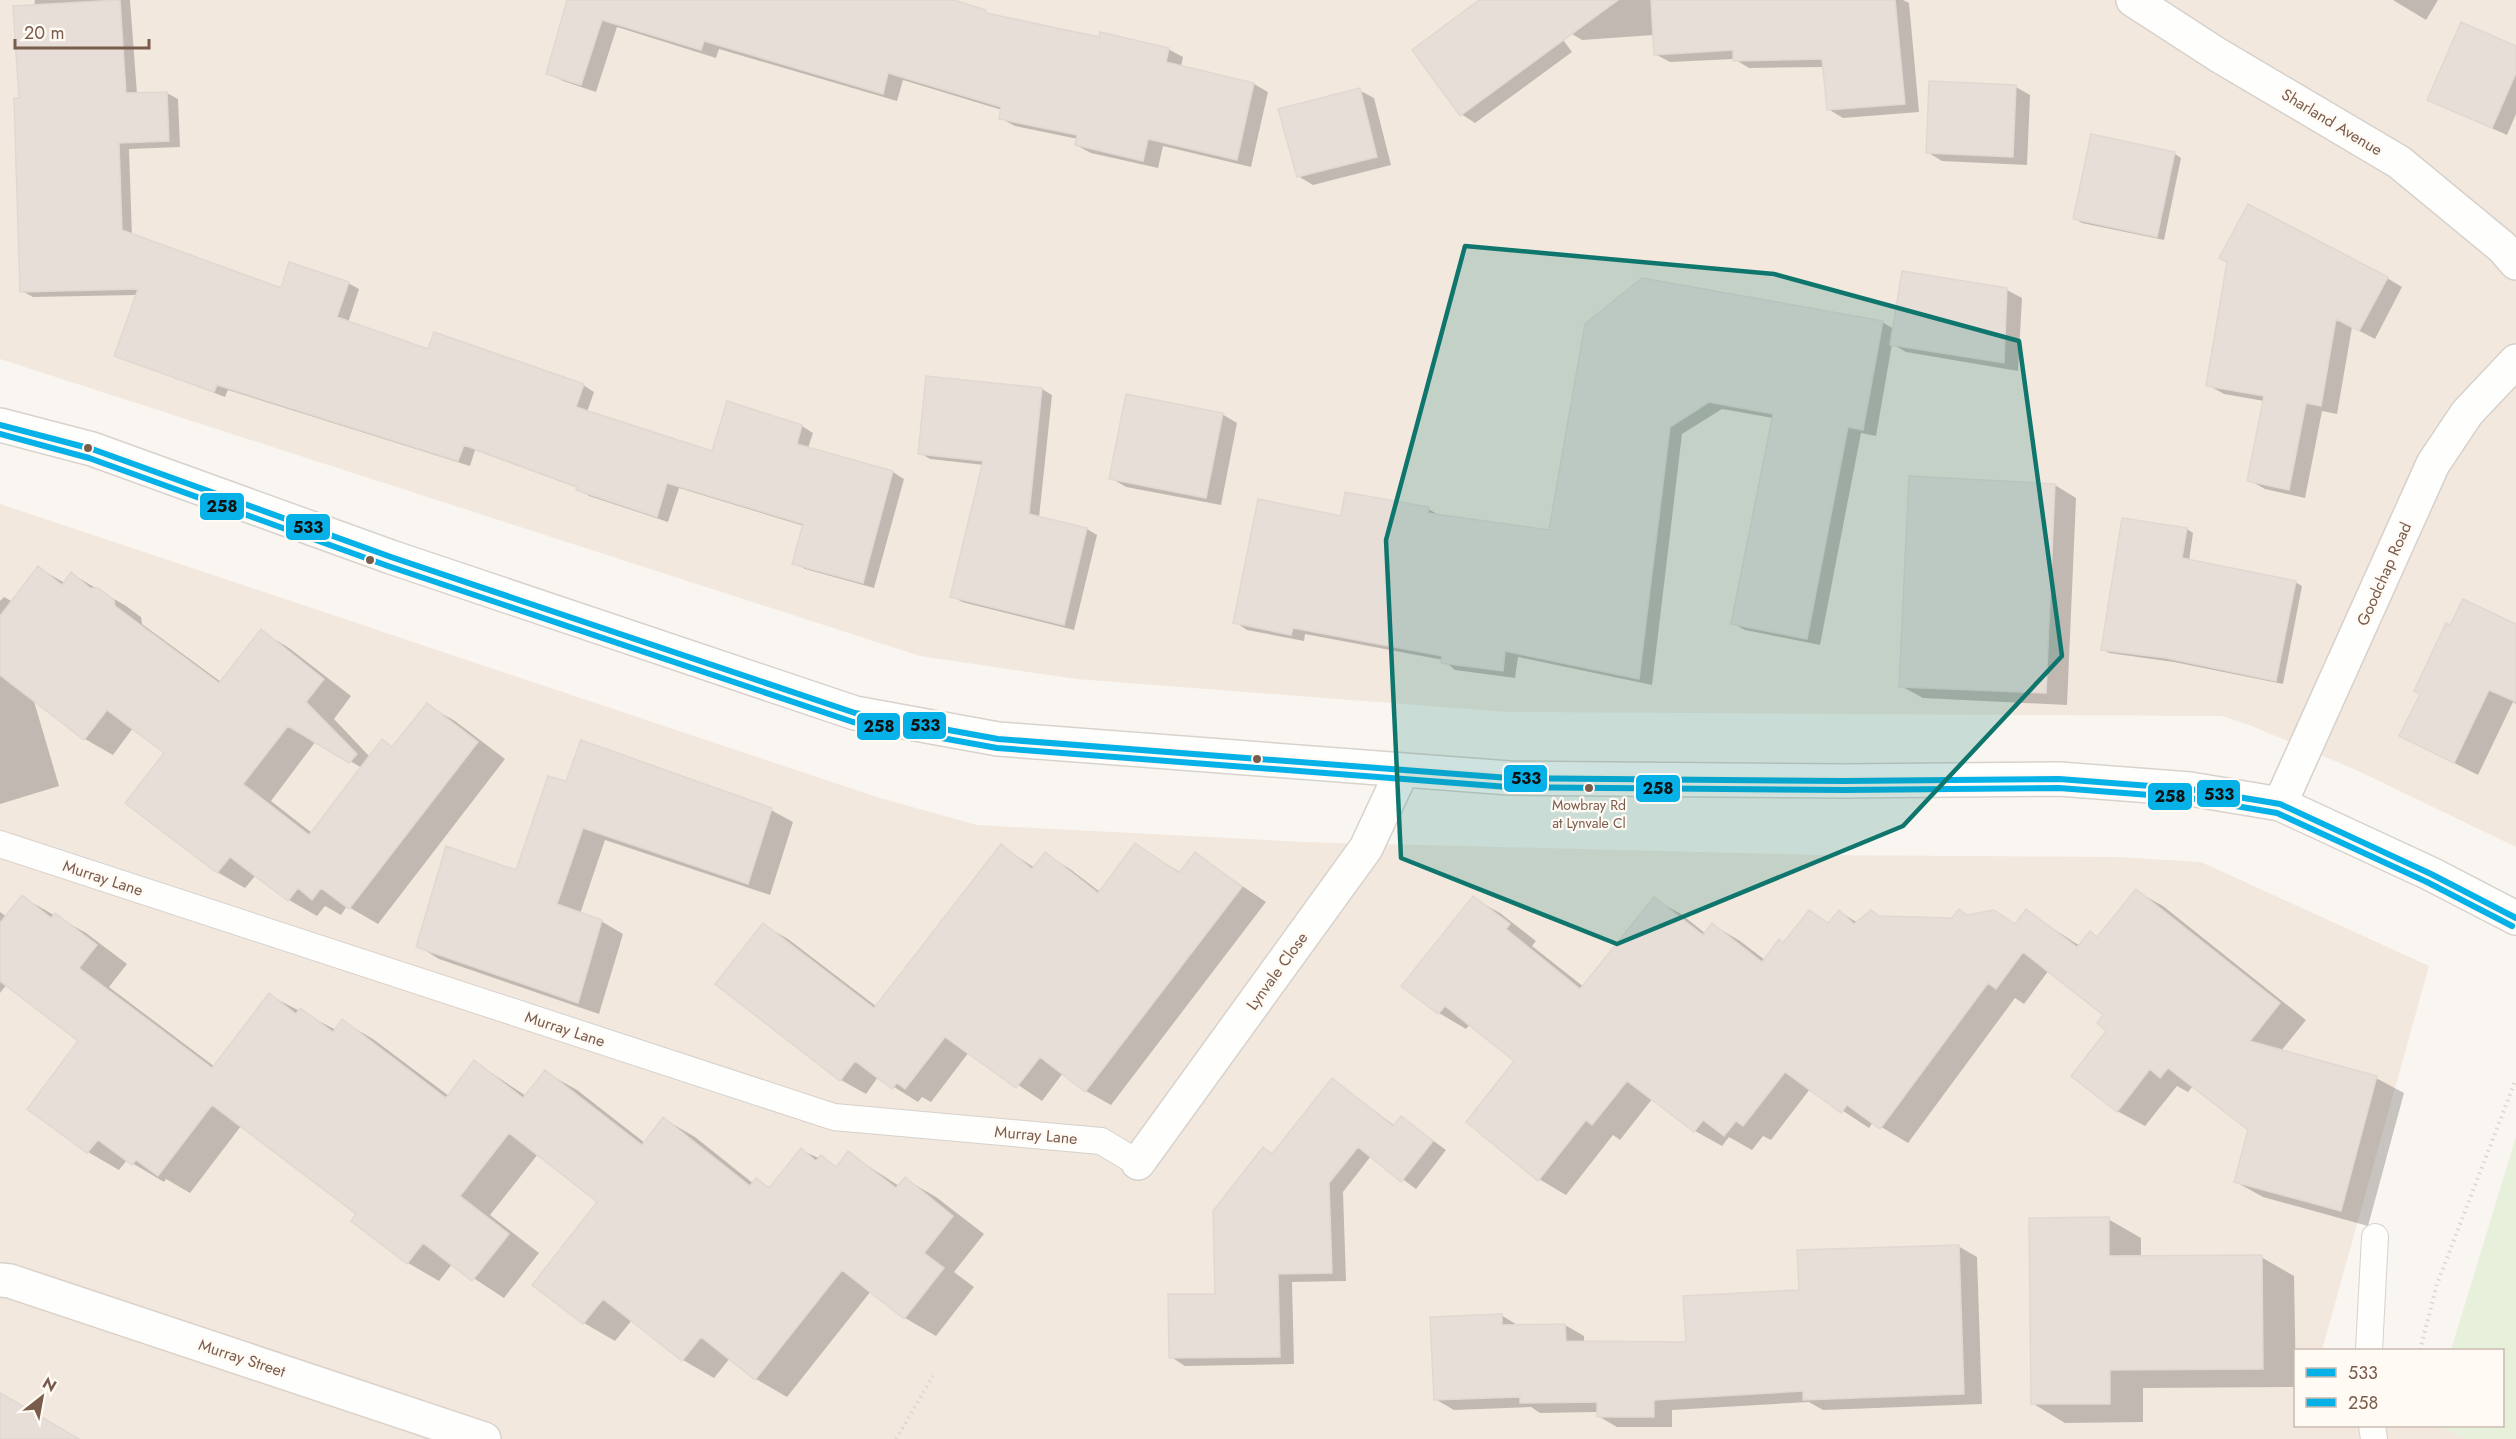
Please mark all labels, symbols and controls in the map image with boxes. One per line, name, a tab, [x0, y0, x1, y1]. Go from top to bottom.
scale bar	[15, 12, 148, 50]
text: 20 m	[24, 20, 64, 46]
street label: Sharland Avenue	[2277, 83, 2387, 161]
unlabelled marker	[82, 442, 94, 454]
line badge: 258	[199, 492, 245, 521]
text: 258	[207, 495, 237, 518]
line badge: 533	[285, 513, 331, 541]
text: 533	[293, 516, 323, 539]
street label: Goodchap Road	[2351, 519, 2417, 629]
unlabelled marker	[364, 554, 376, 566]
line badge: 533	[902, 711, 947, 740]
line badge: 258	[856, 712, 901, 741]
text: 533	[910, 714, 940, 737]
text: 258	[864, 715, 894, 738]
unlabelled marker	[1251, 753, 1263, 765]
line badge: 533	[1503, 764, 1548, 793]
text: 533	[1511, 767, 1541, 790]
line badge: 258	[1635, 774, 1681, 803]
text: 258	[1643, 777, 1673, 800]
line badge: 533	[2196, 779, 2241, 808]
marker: Mowbray Rd at Lynvale Cl	[1583, 782, 1595, 794]
line badge: 258	[2147, 782, 2193, 811]
text: 533	[2204, 783, 2234, 806]
text: 258	[2155, 785, 2185, 808]
place label: Mowbray Rd at Lynvale Cl	[1552, 795, 1626, 833]
street label: Murray Lane	[60, 854, 146, 902]
street label: Lynvale Close	[1241, 927, 1313, 1015]
street label: Murray Lane	[522, 1005, 608, 1053]
street label: Murray Lane	[993, 1120, 1079, 1150]
street label: Murray Street	[196, 1333, 288, 1383]
legend	[2294, 1349, 2504, 1427]
text: 533	[2348, 1360, 2378, 1386]
north arrow	[12, 1367, 72, 1427]
text: N	[38, 1371, 61, 1398]
text: 258	[2348, 1390, 2378, 1416]

